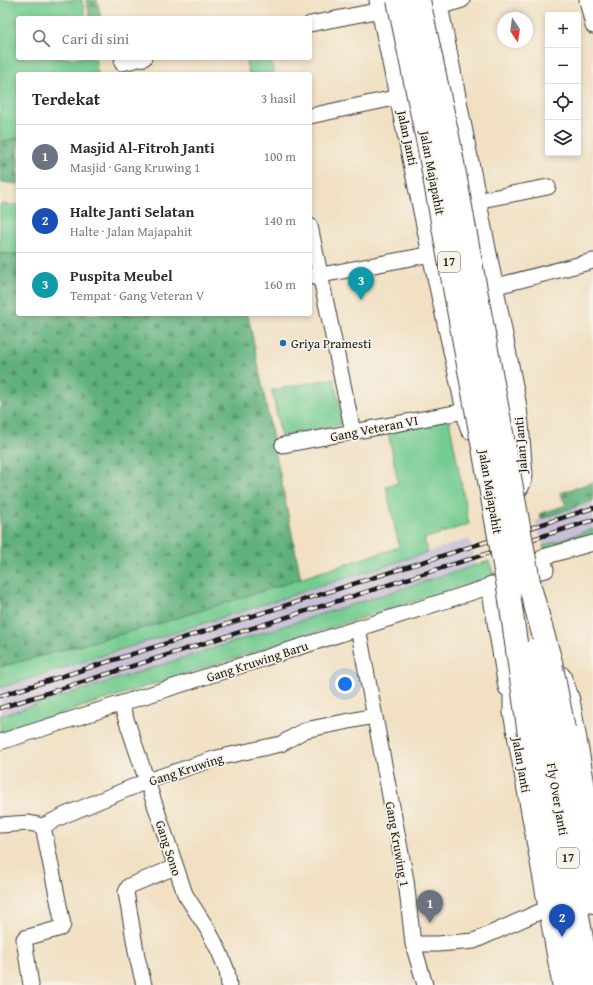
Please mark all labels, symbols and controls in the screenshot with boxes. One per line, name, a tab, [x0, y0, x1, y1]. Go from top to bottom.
north arrow	[497, 12, 533, 48]
map controls	[545, 12, 581, 156]
button: +	[545, 12, 581, 48]
search box	[16, 16, 312, 60]
icon: search	[30, 27, 52, 49]
text: Cari di sini	[62, 28, 129, 49]
button: −	[545, 48, 581, 84]
button: locate	[545, 84, 581, 120]
text: Terdekat	[32, 86, 100, 111]
text: 3 hasil	[261, 89, 296, 108]
street label: Jalan Janti	[392, 107, 423, 168]
button: layers	[545, 120, 581, 156]
street label: Jalan Majapahit	[415, 127, 450, 217]
text: Masjid Al-Fitroh Janti	[70, 137, 215, 158]
text: 1	[42, 147, 48, 166]
text: 100 m	[264, 147, 296, 166]
text: Masjid · Gang Kruwing 1	[70, 158, 200, 177]
text: Halte Janti Selatan	[70, 201, 194, 222]
text: 2	[42, 211, 48, 230]
text: 140 m	[264, 211, 296, 230]
text: Halte · Jalan Majapahit	[70, 222, 192, 241]
road number: 17	[438, 252, 460, 272]
text: Puspita Meubel	[70, 265, 173, 286]
pin: 3	[348, 267, 374, 300]
text: 3	[42, 275, 48, 294]
text: 160 m	[264, 275, 296, 294]
text: Tempat · Gang Veteran V	[70, 286, 204, 305]
place label: Griya Pramesti	[291, 334, 372, 353]
marker: Griya Pramesti	[278, 338, 288, 348]
street label: Gang Veteran VI	[329, 411, 420, 446]
street label: Jalan Janti	[509, 416, 532, 476]
street label: Jalan Majapahit	[473, 446, 507, 536]
street label: Gang Kruwing Baru	[204, 636, 310, 687]
your location	[335, 674, 355, 694]
street label: Jalan Janti	[507, 734, 536, 795]
street label: Gang Kruwing	[147, 748, 226, 790]
street label: Fly Over Janti	[542, 761, 573, 837]
street label: Gang Kruwing 1	[381, 800, 414, 888]
street label: Gang Sono	[151, 818, 187, 879]
road number: 17	[557, 848, 579, 868]
pin: 1	[417, 890, 443, 923]
pin: 2	[549, 904, 575, 937]

